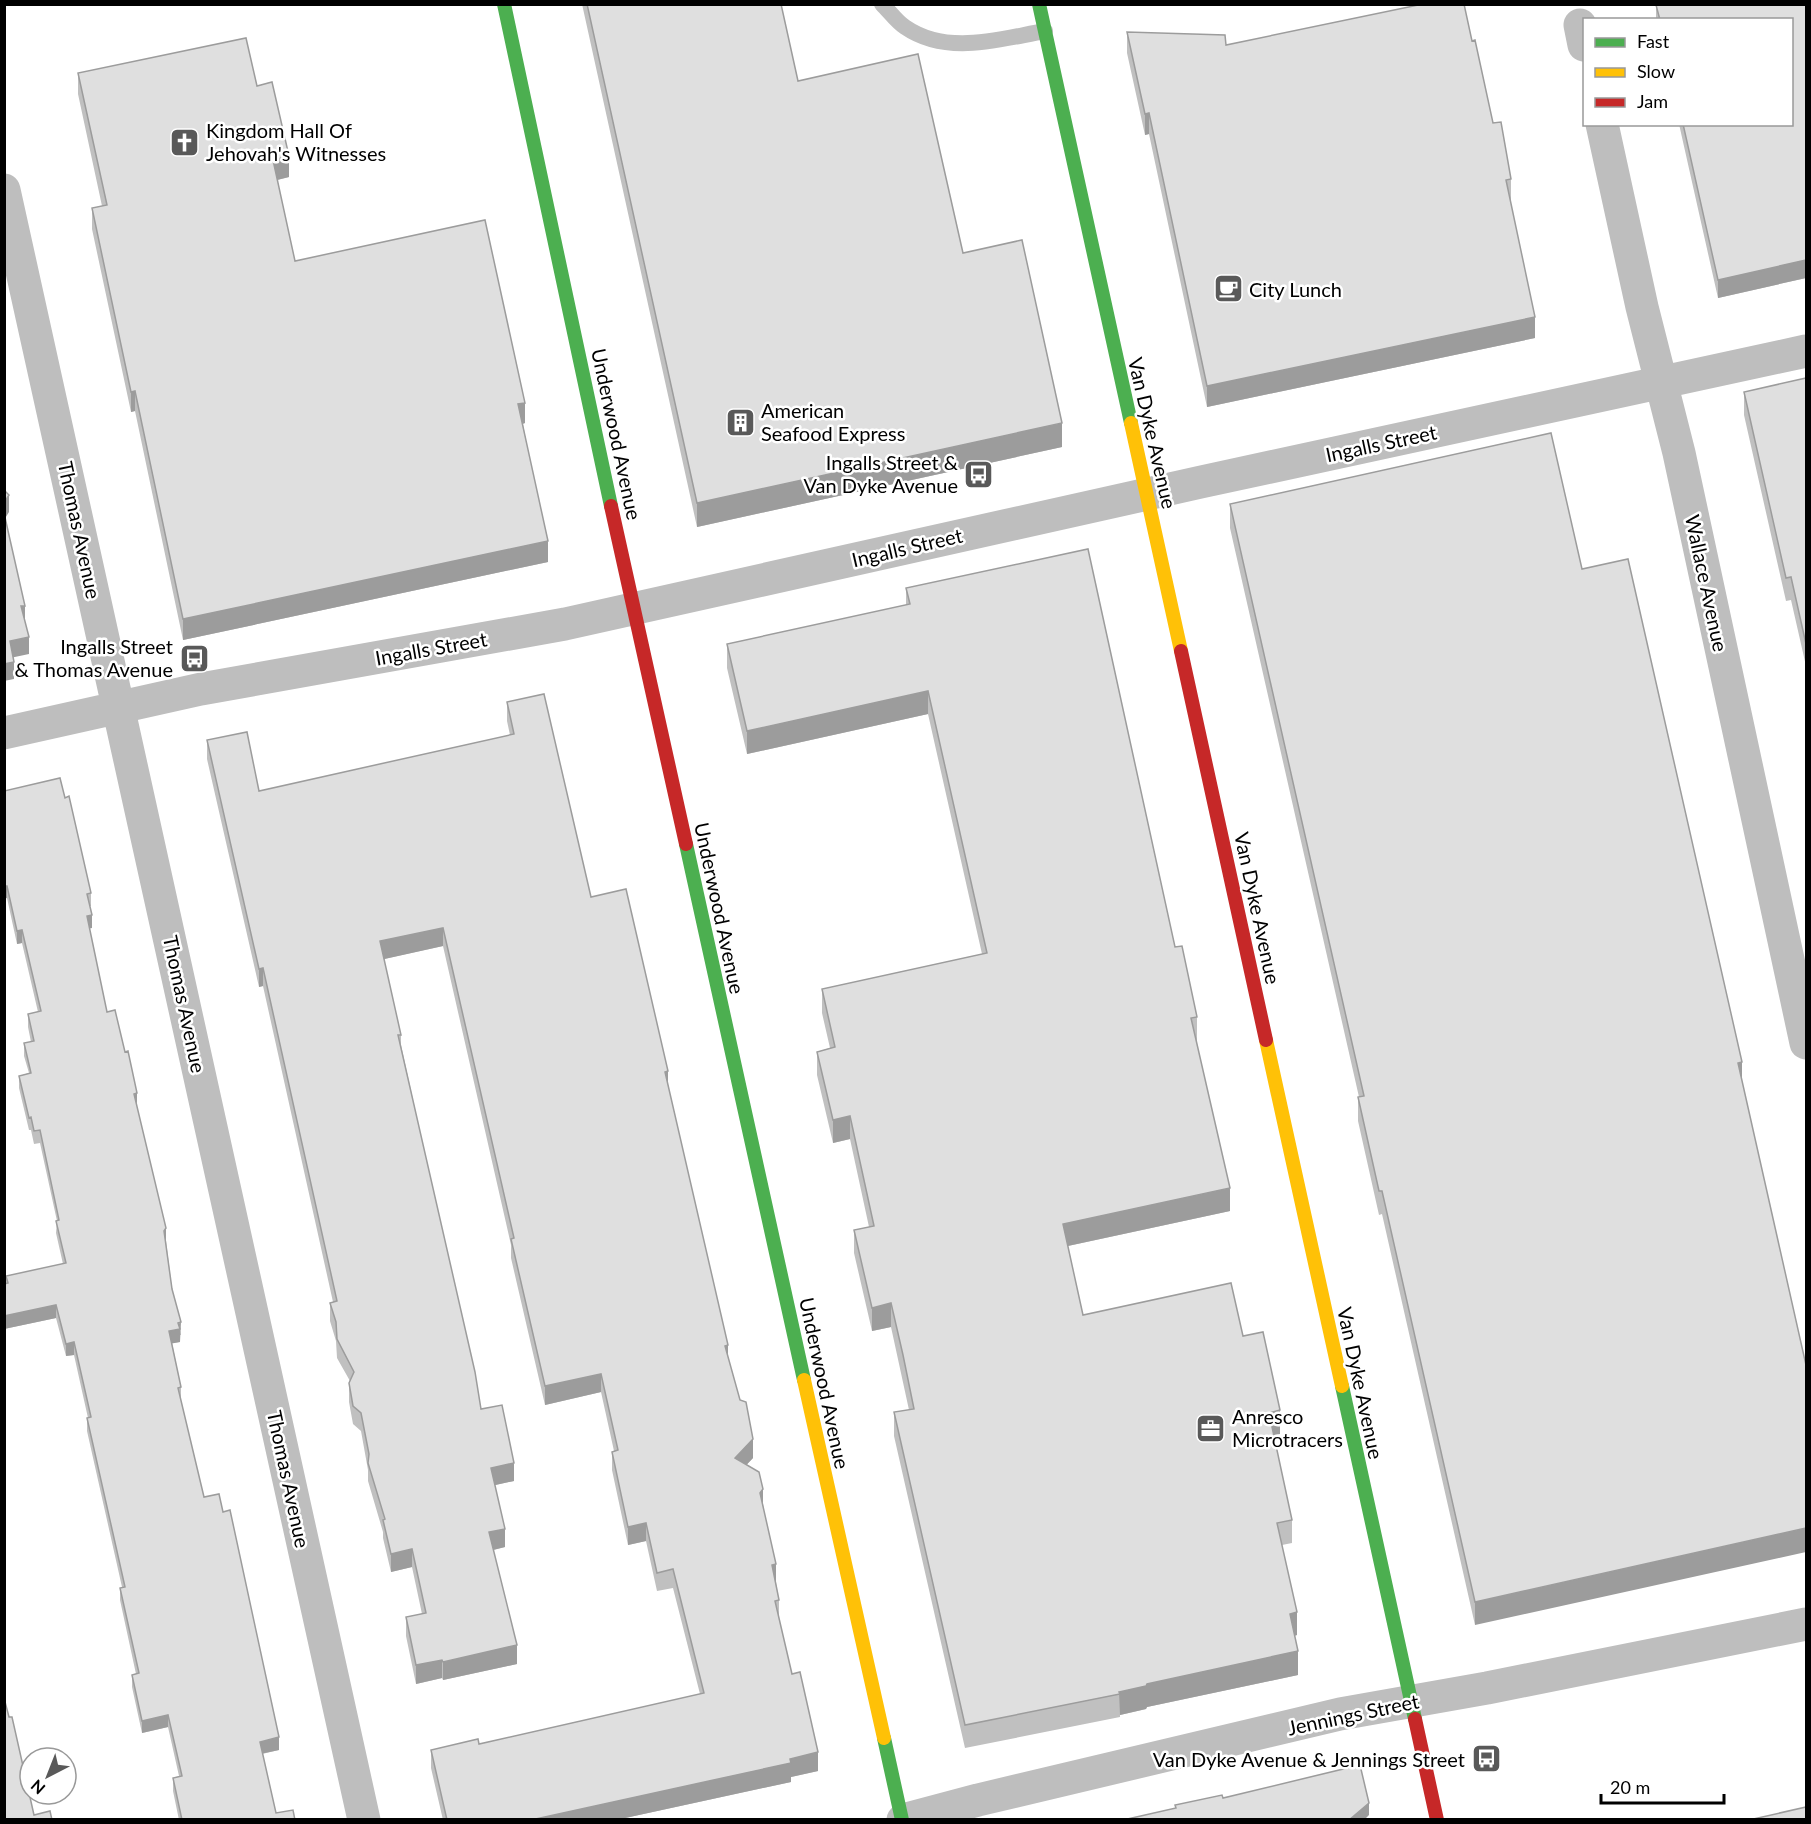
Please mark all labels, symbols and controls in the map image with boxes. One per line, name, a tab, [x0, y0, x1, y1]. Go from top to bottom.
legend	[1583, 18, 1793, 126]
text: Fast	[1637, 30, 1670, 52]
text: Slow	[1637, 60, 1675, 82]
text: Jam	[1637, 90, 1668, 112]
place label: Kingdom Hall Of Jehovah's Witnesses	[206, 118, 386, 165]
church icon: Kingdom Hall Of Jehovah's Witnesses	[169, 126, 201, 158]
cafe icon: City Lunch	[1212, 273, 1244, 305]
place label: City Lunch	[1249, 277, 1342, 301]
street label: Underwood Avenue	[587, 346, 647, 522]
street label: Van Dyke Avenue	[1124, 355, 1182, 511]
place label: American Seafood Express	[761, 398, 905, 445]
building icon: American Seafood Express	[724, 406, 756, 438]
street label: Ingalls Street	[1323, 420, 1439, 466]
place label: Ingalls Street & Van Dyke Avenue	[803, 450, 959, 497]
bus stop icon: Ingalls Street & Van Dyke Avenue	[963, 458, 995, 490]
street label: Thomas Avenue	[54, 459, 106, 601]
street label: Wallace Avenue	[1681, 512, 1733, 654]
street label: Ingalls Street	[849, 523, 965, 571]
street label: Ingalls Street	[373, 626, 489, 670]
place label: Ingalls Street & Thomas Avenue	[14, 634, 173, 681]
bus stop icon: Ingalls Street & Thomas Avenue	[178, 642, 210, 674]
street label: Underwood Avenue	[690, 820, 750, 996]
street label: Van Dyke Avenue	[1230, 830, 1286, 986]
street label: Thomas Avenue	[159, 933, 211, 1075]
street label: Underwood Avenue	[795, 1295, 855, 1471]
street label: Van Dyke Avenue	[1333, 1305, 1389, 1461]
place label: Anresco Microtracers	[1232, 1404, 1343, 1451]
street label: Thomas Avenue	[263, 1408, 315, 1550]
office icon: Anresco Microtracers	[1195, 1412, 1227, 1444]
street label: Jennings Street	[1285, 1688, 1421, 1740]
bus stop icon: Van Dyke Avenue & Jennings Street	[1470, 1743, 1502, 1775]
north arrow	[18, 1746, 78, 1806]
place label: Van Dyke Avenue & Jennings Street	[1153, 1747, 1465, 1771]
scale bar	[1601, 1767, 1724, 1805]
text: N	[27, 1776, 49, 1799]
text: 20 m	[1610, 1776, 1650, 1798]

